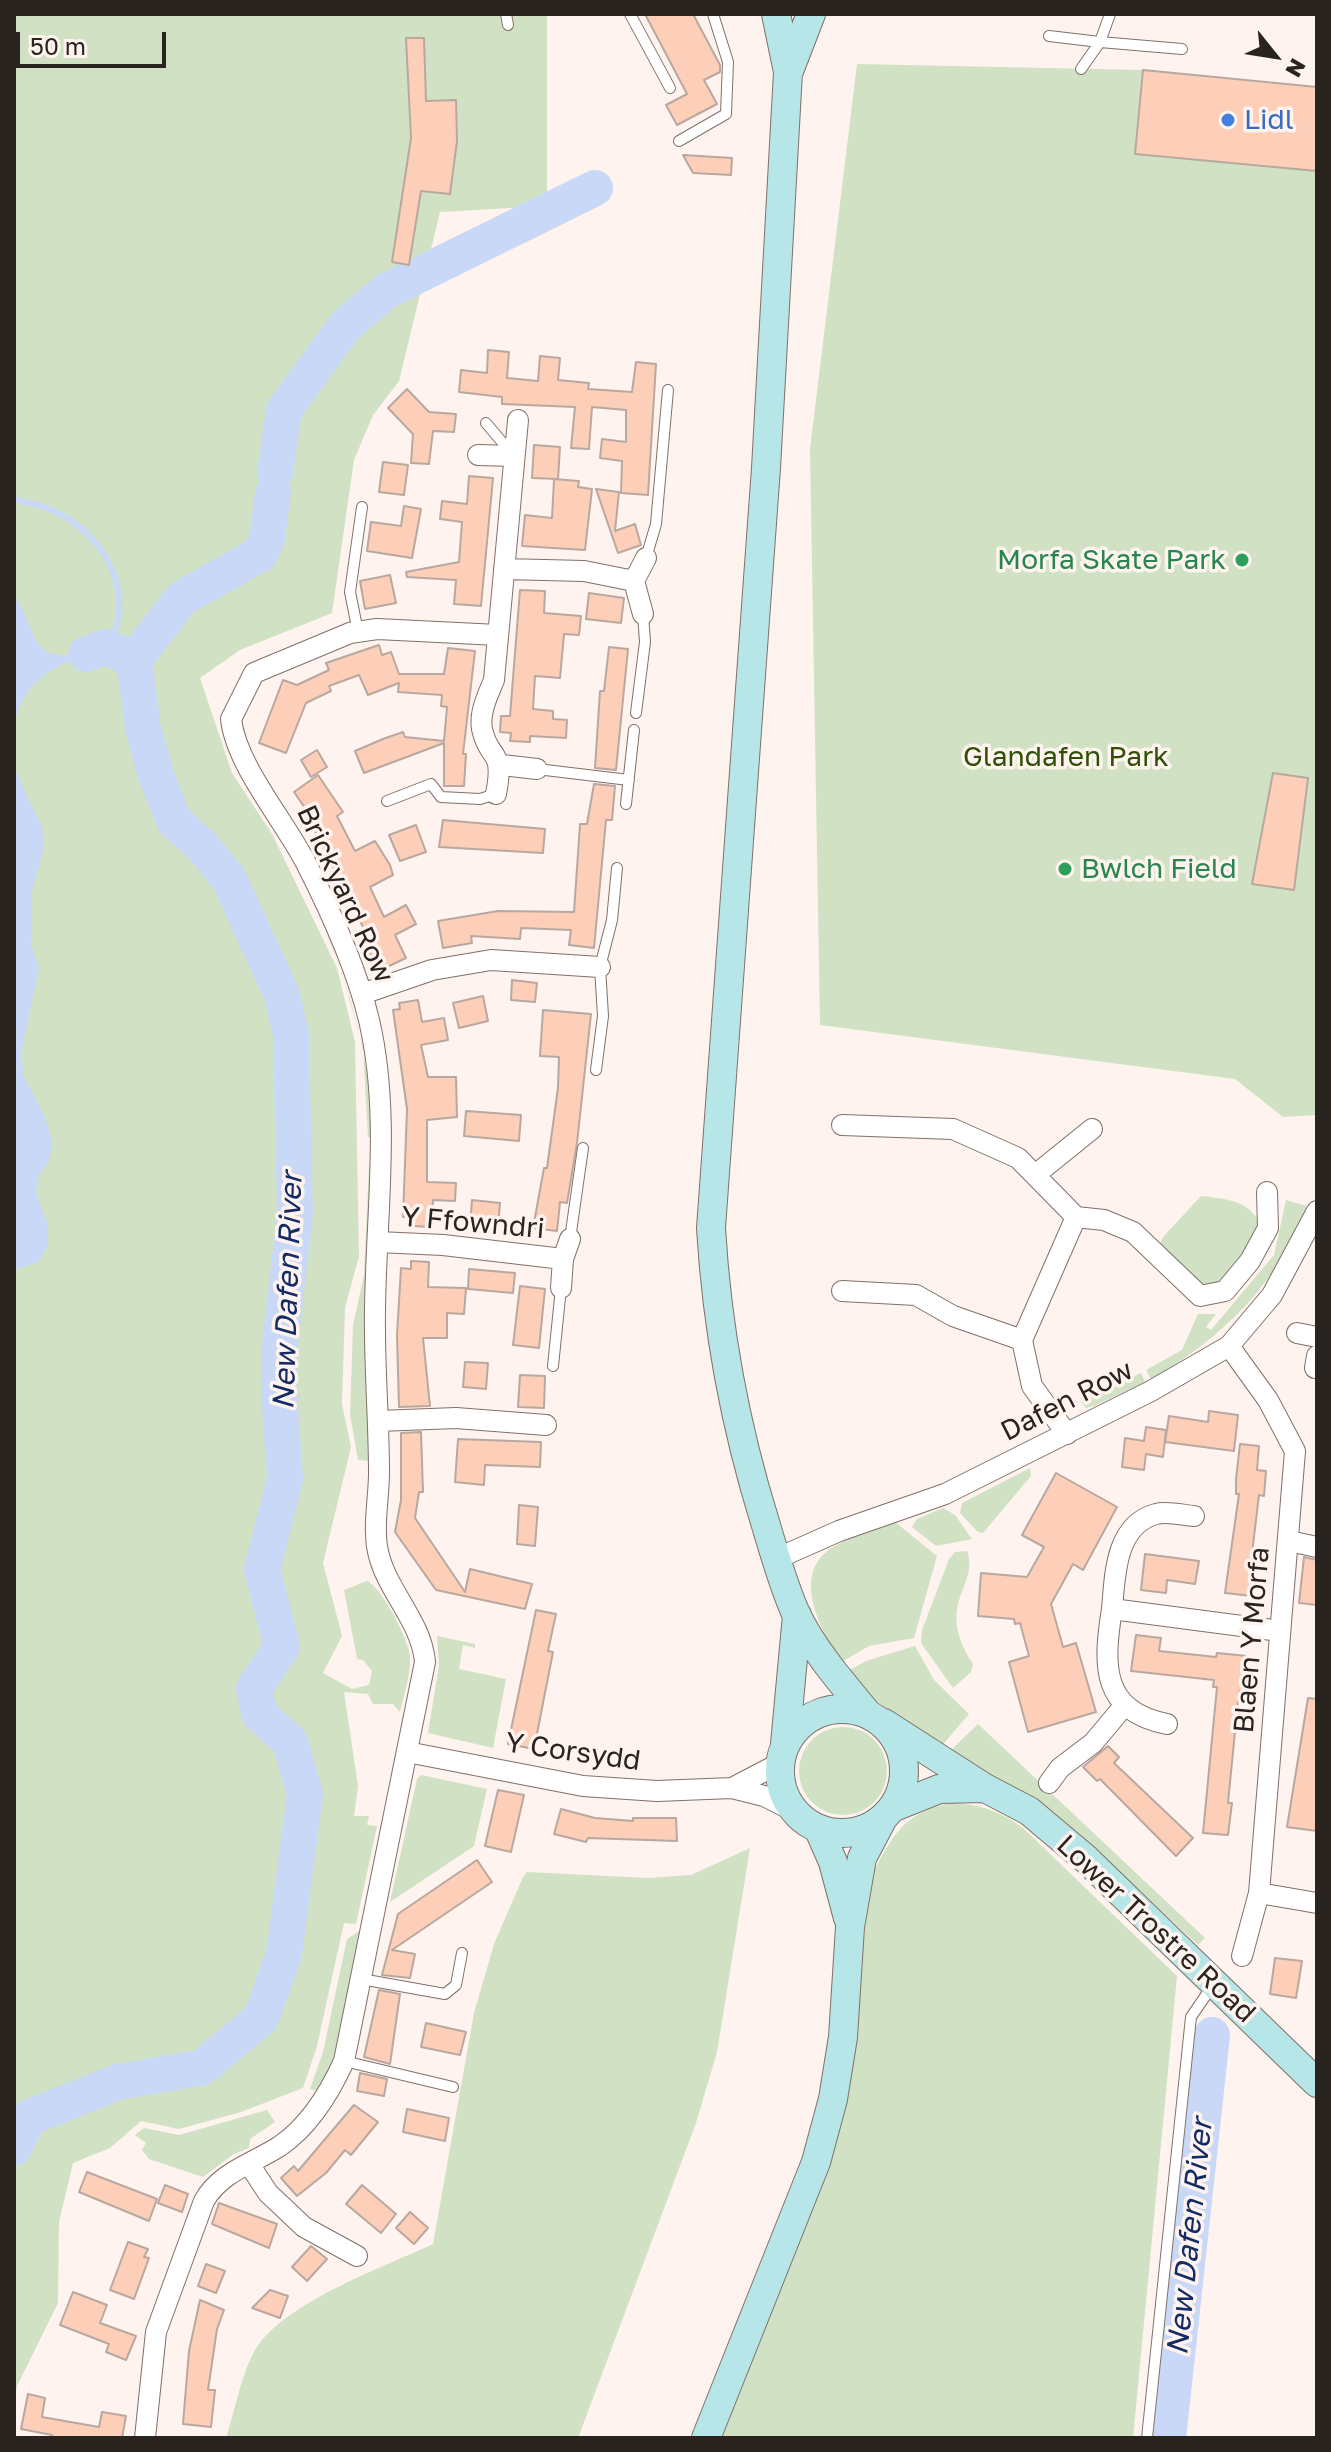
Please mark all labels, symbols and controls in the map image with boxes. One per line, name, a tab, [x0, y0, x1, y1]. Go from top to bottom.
scale bar	[20, 16, 170, 66]
north arrow	[1235, 16, 1315, 96]
text: 50 m	[30, 31, 86, 60]
text: N	[1280, 54, 1312, 82]
place label: Lidl	[1244, 103, 1294, 137]
marker: Lidl	[1219, 111, 1237, 129]
place label: Morfa Skate Park	[997, 543, 1226, 577]
marker: Morfa Skate Park	[1233, 551, 1251, 569]
park label: Glandafen Park	[963, 740, 1169, 774]
street label: Brickyard Row	[289, 800, 401, 988]
place label: Bwlch Field	[1081, 852, 1237, 886]
marker: Bwlch Field	[1056, 860, 1074, 878]
water label: New Dafen River	[266, 1172, 310, 1410]
street label: Y Ffowndri	[400, 1200, 546, 1246]
street label: Dafen Row	[995, 1353, 1139, 1449]
street label: Blaen Y Morfa	[1227, 1546, 1277, 1734]
street label: Y Corsydd	[503, 1726, 643, 1778]
street label: Lower Trostre Road	[1050, 1828, 1262, 2030]
water label: New Dafen River	[1160, 2117, 1220, 2357]

